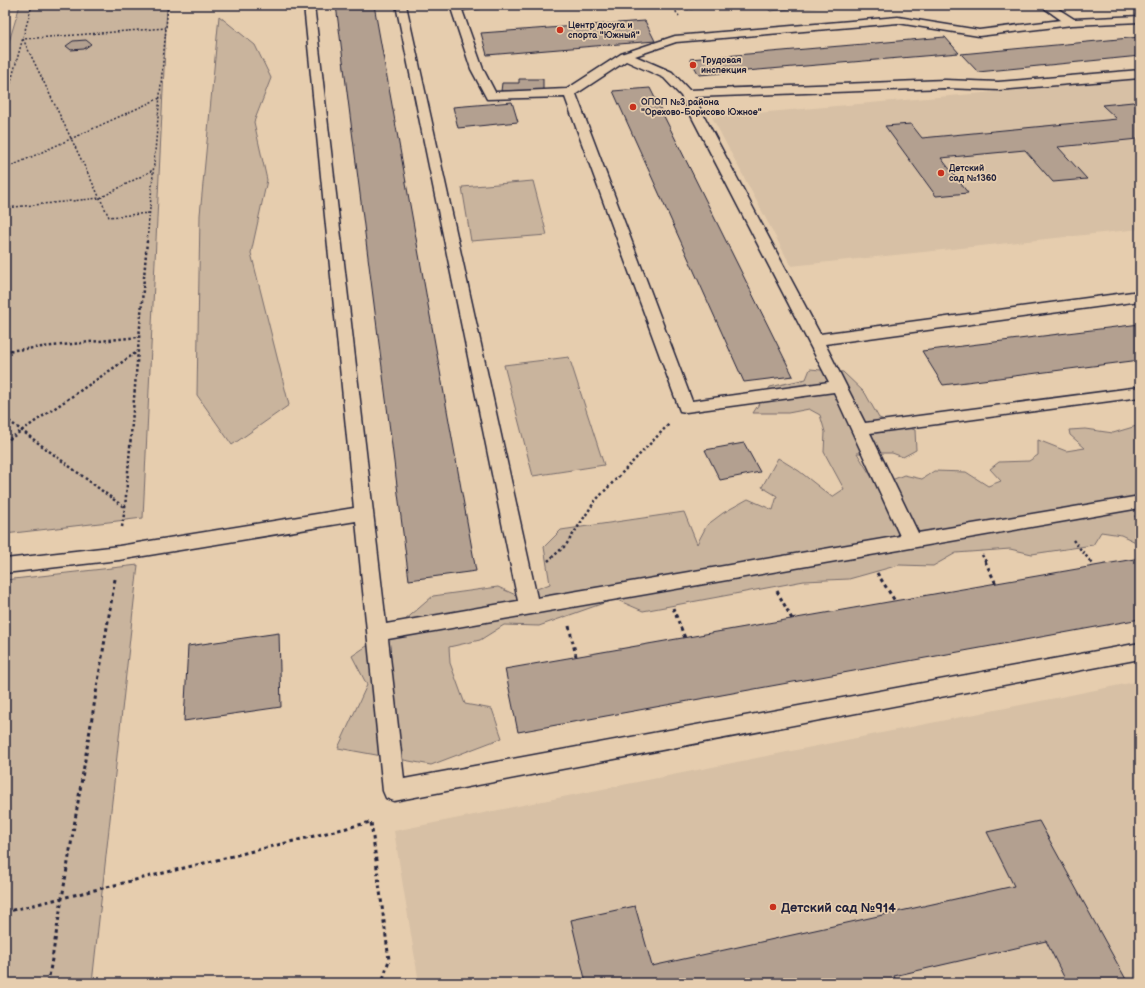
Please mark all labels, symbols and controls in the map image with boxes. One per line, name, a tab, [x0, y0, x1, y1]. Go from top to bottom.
place label: Центр досуга и спорта "Южный"	[568, 20, 640, 41]
marker: Центр досуга и спорта "Южный"	[555, 25, 565, 35]
place label: Трудовая инспекция	[701, 55, 747, 76]
marker: Трудовая инспекция	[688, 60, 698, 70]
place label: ОПОП №3 района "Орехово-Борисово Южное"	[641, 97, 762, 118]
marker: ОПОП №3 района "Орехово-Борисово Южное"	[628, 102, 638, 112]
place label: Детский сад №1360	[949, 163, 997, 184]
marker: Детский сад №1360	[936, 168, 946, 178]
place label: Детский сад №914	[781, 900, 896, 916]
marker: Детский сад №914	[768, 902, 778, 912]

